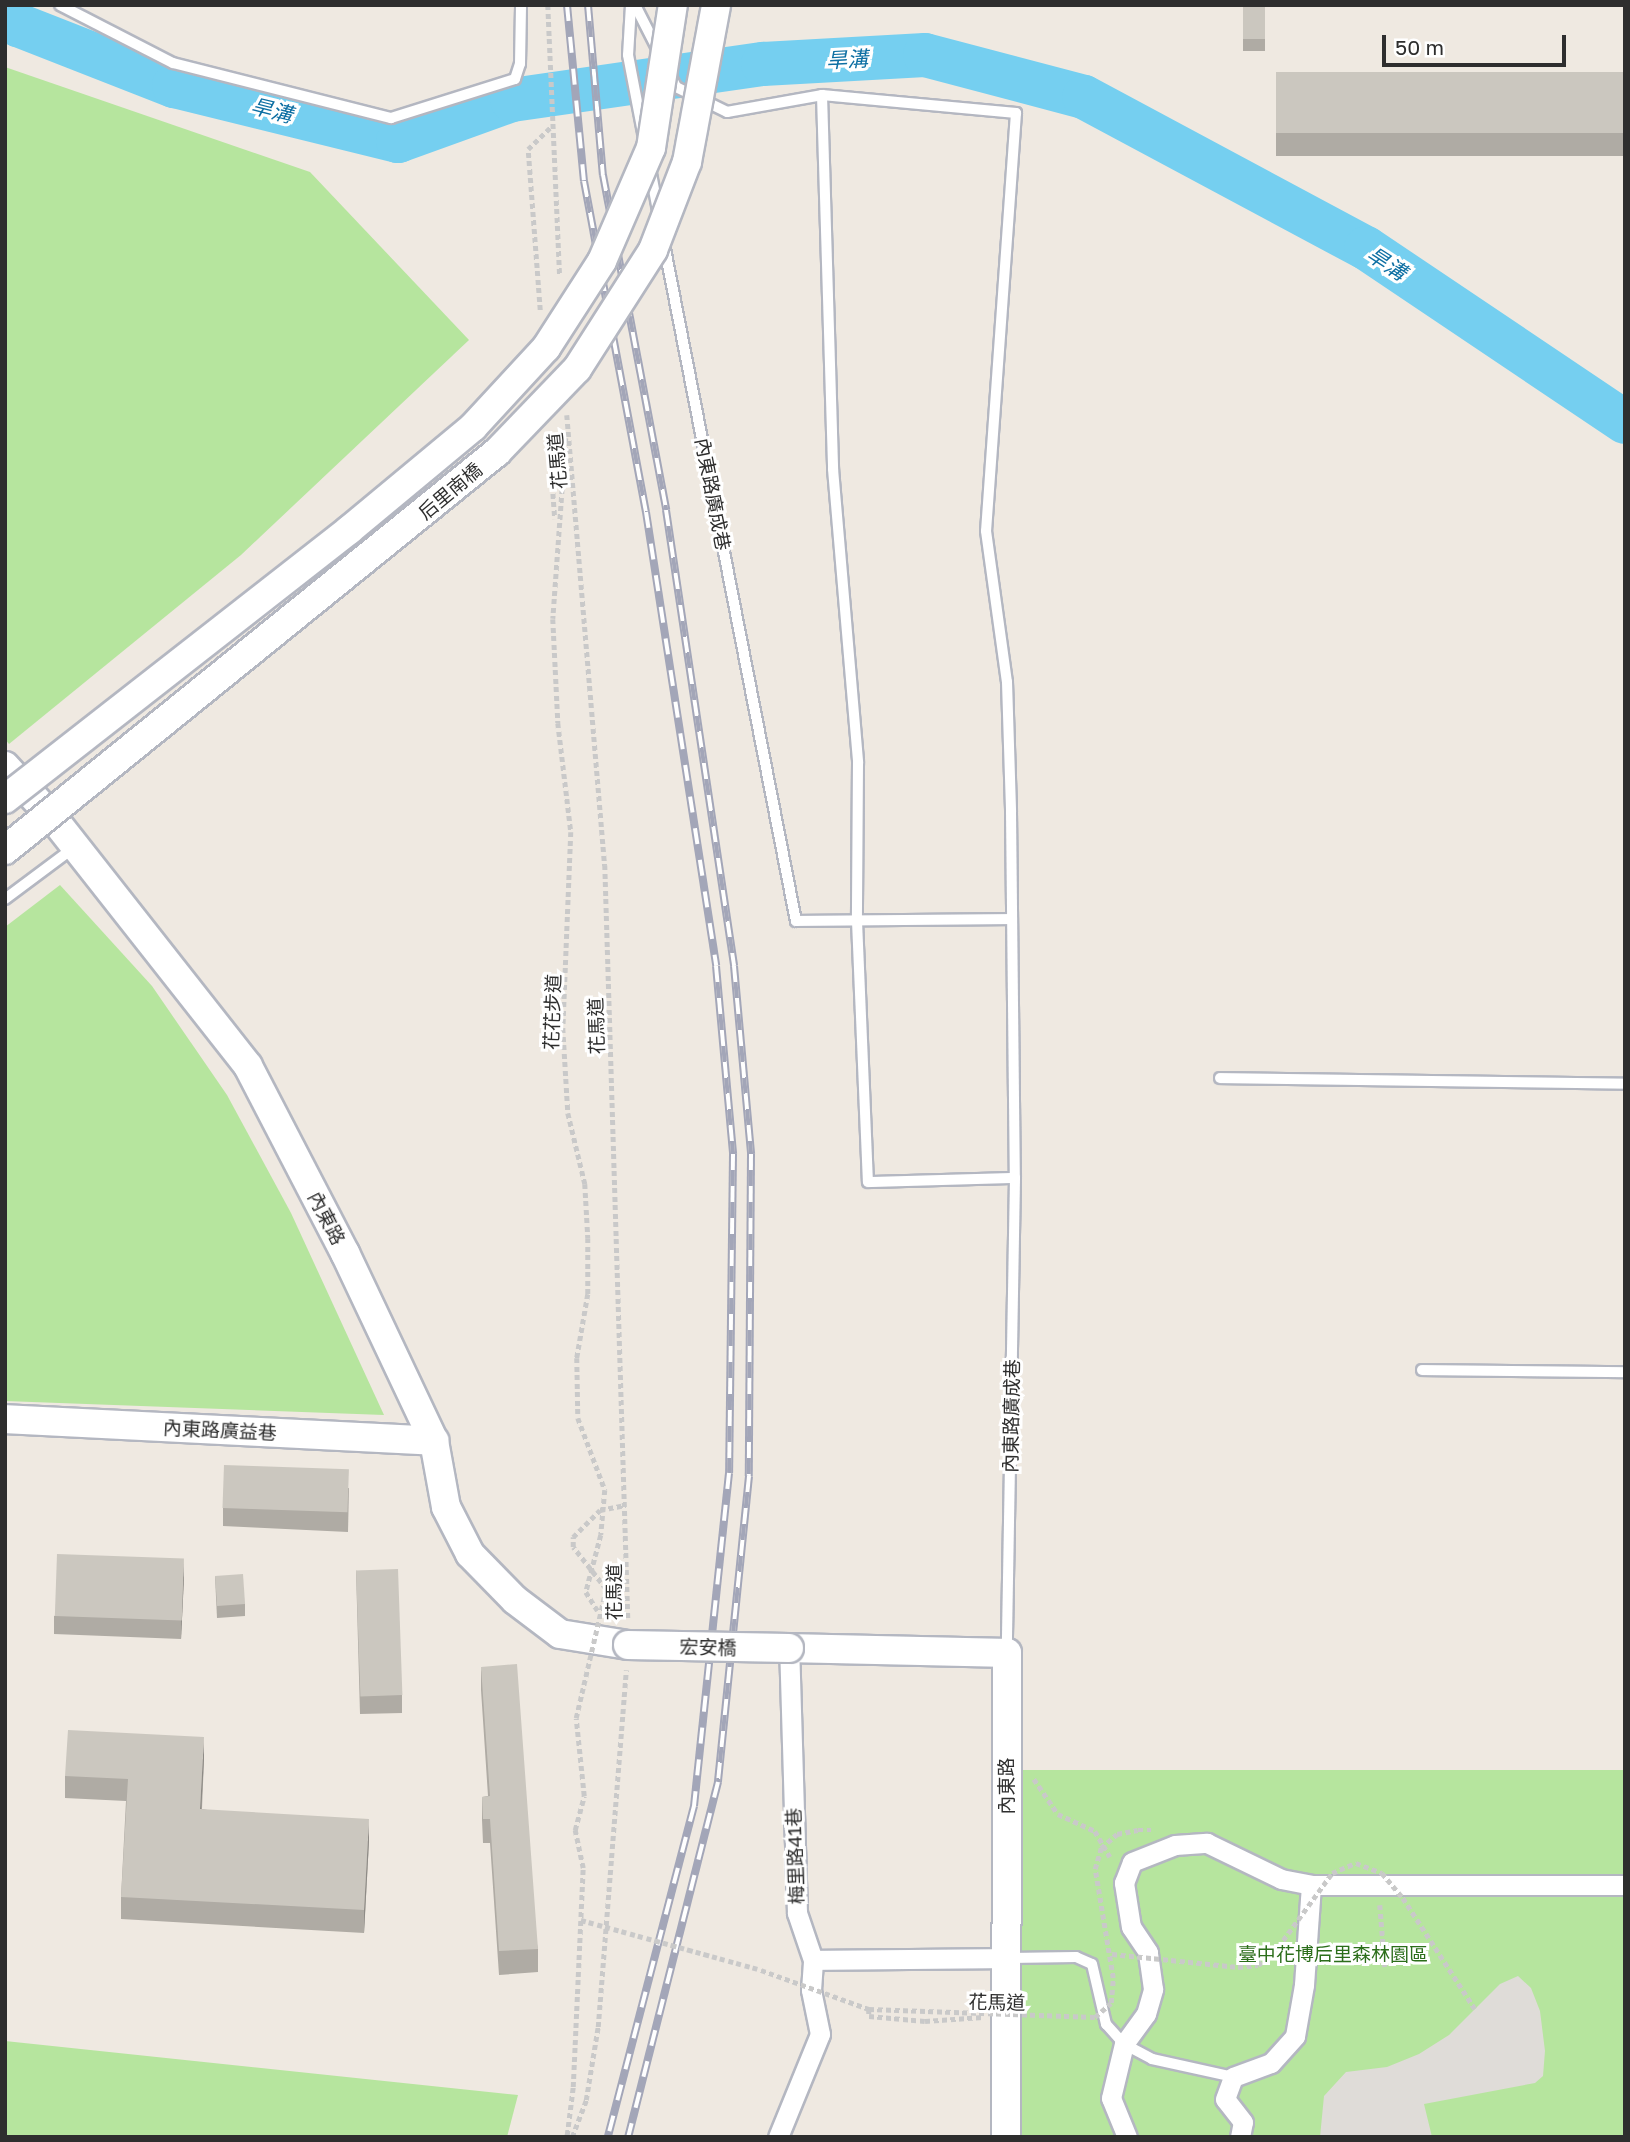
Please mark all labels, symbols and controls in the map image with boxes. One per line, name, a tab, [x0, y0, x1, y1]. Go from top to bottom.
scale bar	[1385, 21, 1569, 65]
text: 50 m	[1395, 34, 1444, 60]
water label: 旱溝	[825, 45, 869, 73]
water label: 旱溝	[249, 93, 295, 127]
water label: 旱溝	[1363, 241, 1411, 285]
street label: 花馬道	[543, 432, 571, 490]
street label: 內東路廣成巷	[691, 436, 735, 552]
street label: 后里南橋	[414, 458, 486, 524]
street label: 花花步道	[539, 974, 565, 1050]
street label: 花馬道	[584, 997, 608, 1055]
street label: 內東路	[304, 1187, 350, 1249]
street label: 內東路廣成巷	[999, 1359, 1023, 1473]
street label: 內東路廣益巷	[162, 1416, 278, 1444]
street label: 花馬道	[603, 1564, 625, 1620]
street label: 宏安橋	[679, 1635, 737, 1659]
street label: 內東路	[995, 1758, 1017, 1814]
street label: 梅里路41巷	[782, 1807, 808, 1905]
park label: 臺中花博后里森林園區	[1238, 1943, 1428, 1965]
street label: 花馬道	[968, 1990, 1026, 2014]

